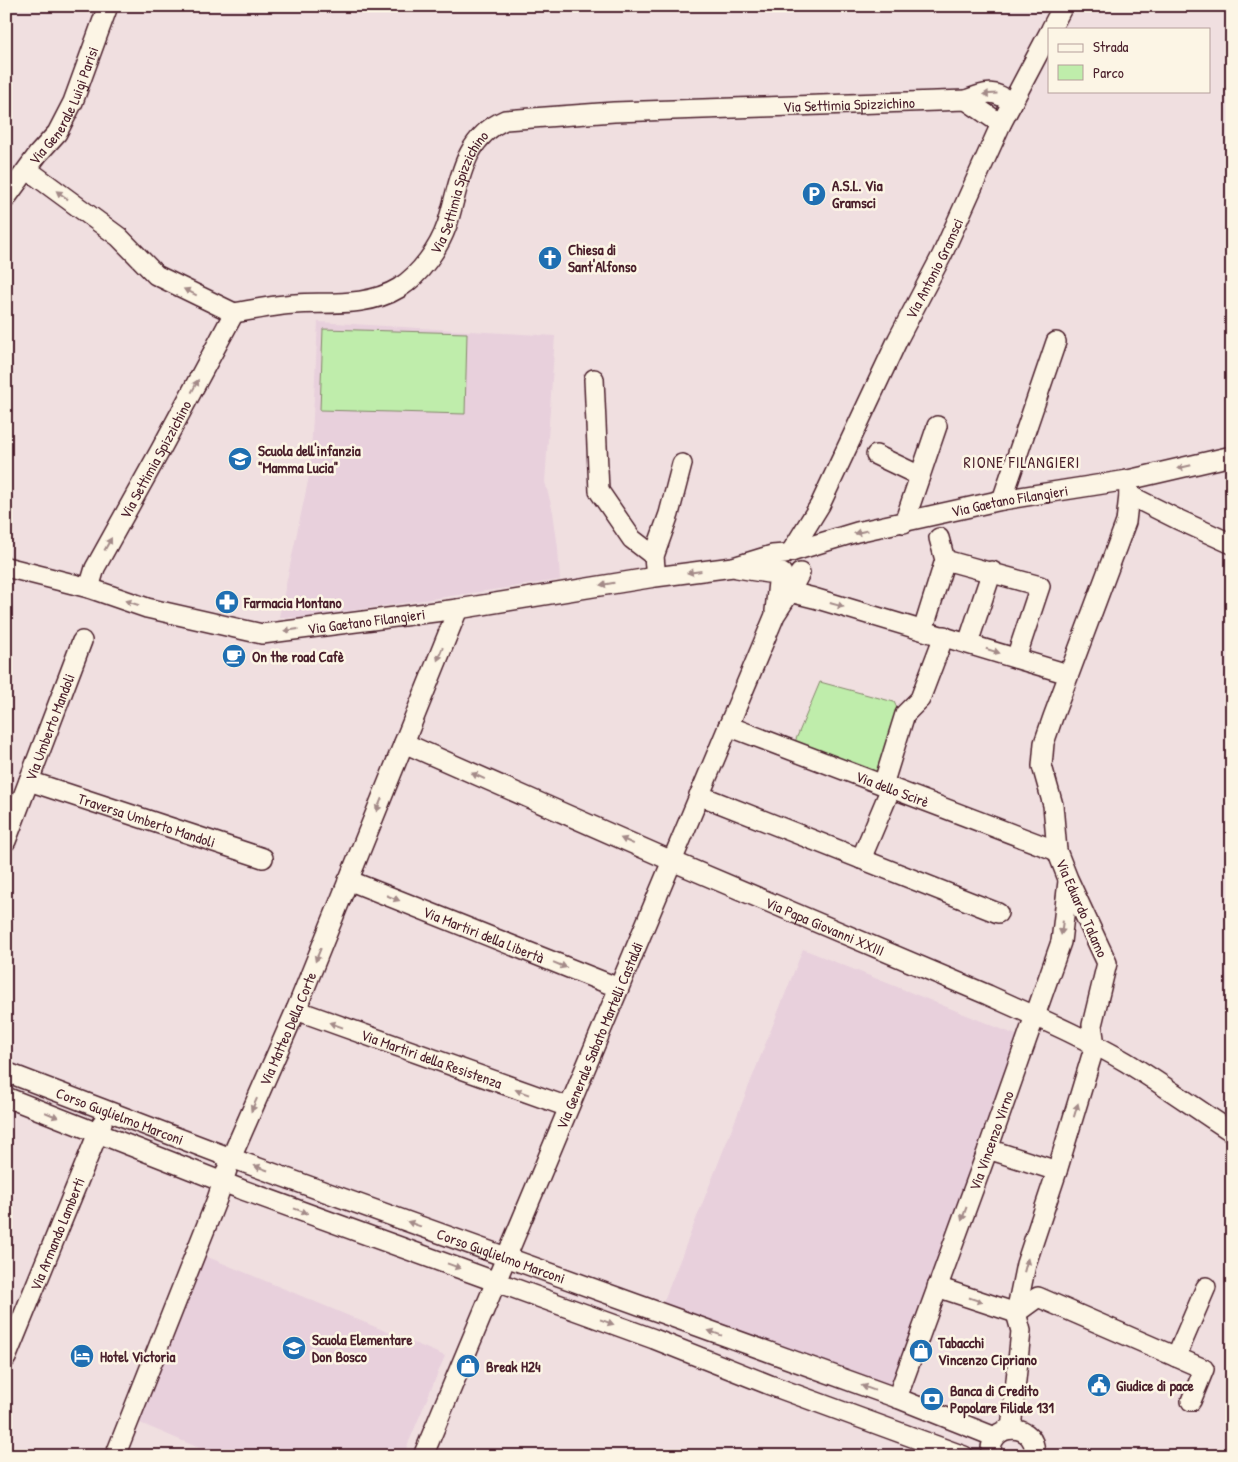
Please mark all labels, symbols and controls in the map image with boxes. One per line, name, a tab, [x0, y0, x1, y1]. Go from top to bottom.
legend	[1048, 28, 1210, 92]
text: Strada	[1093, 36, 1129, 57]
street label: Via Generale Luigi Parisi	[23, 43, 103, 169]
text: Parco	[1093, 62, 1124, 83]
one-way arrow	[982, 90, 998, 98]
street label: Via Settimia Spizzichino	[783, 91, 915, 117]
street label: Via Settimia Spizzichino	[424, 125, 493, 258]
place label: A.S.L. Via Gramsci	[832, 175, 883, 213]
parking icon: A.S.L. Via Gramsci	[801, 181, 827, 207]
one-way arrow	[55, 190, 68, 200]
street label: Via Antonio Gramsci	[900, 215, 968, 322]
place label: Chiesa di Sant'Alfonso	[568, 239, 637, 277]
church icon: Chiesa di Sant'Alfonso	[537, 245, 563, 271]
one-way arrow	[183, 288, 197, 296]
one-way arrow	[191, 379, 199, 394]
street label: Via Settimia Spizzichino	[114, 396, 196, 522]
place label: Scuola dell'infanzia "Mamma Lucia"	[258, 440, 361, 478]
school or university icon: Scuola dell'infanzia "Mamma Lucia"	[227, 446, 253, 472]
district label: RIONE FILANGIERI	[964, 451, 1080, 473]
one-way arrow	[1177, 463, 1192, 471]
street label: Via Gaetano Filangieri	[949, 479, 1070, 521]
one-way arrow	[853, 528, 868, 536]
one-way arrow	[104, 537, 113, 551]
one-way arrow	[686, 568, 702, 576]
one-way arrow	[599, 581, 615, 589]
pharmacy icon: Farmacia Montano	[214, 589, 240, 615]
place label: Farmacia Montano	[243, 592, 342, 613]
one-way arrow	[124, 599, 139, 607]
one-way arrow	[830, 601, 845, 609]
street label: Via Gaetano Filangieri	[306, 603, 426, 639]
one-way arrow	[282, 626, 298, 634]
cafe icon: On the road Cafè	[221, 643, 247, 669]
place label: On the road Cafè	[252, 646, 344, 667]
one-way arrow	[435, 647, 443, 661]
one-way arrow	[985, 647, 1000, 655]
street label: Via Umberto Mandoli	[19, 670, 79, 784]
street label: Via dello Scirè	[853, 765, 932, 812]
one-way arrow	[471, 771, 485, 779]
street label: Traversa Umberto Mandoli	[75, 787, 218, 852]
one-way arrow	[374, 798, 382, 812]
one-way arrow	[620, 837, 634, 845]
street label: Via Eduardo Talamo	[1051, 855, 1113, 961]
street label: Via Papa Giovanni XXIII	[762, 891, 888, 960]
one-way arrow	[386, 894, 401, 902]
street label: Via Martiri della Libertà	[420, 900, 547, 968]
one-way arrow	[1058, 920, 1066, 936]
street label: Via Generale Sabato Martelli Castaldi	[551, 939, 648, 1132]
one-way arrow	[313, 948, 321, 962]
one-way arrow	[553, 961, 568, 969]
street label: Via Matteo Della Corte	[254, 968, 321, 1089]
one-way arrow	[328, 1021, 343, 1029]
street label: Via Martiri della Resistenza	[358, 1024, 505, 1093]
street label: Corso Guglielmo Marconi	[53, 1082, 187, 1149]
one-way arrow	[514, 1087, 529, 1095]
street label: Via Vincenzo Virno	[963, 1088, 1018, 1193]
one-way arrow	[250, 1098, 258, 1112]
one-way arrow	[1072, 1103, 1080, 1118]
one-way arrow	[44, 1112, 59, 1119]
one-way arrow	[254, 1164, 269, 1172]
street label: Via Armando Lamberti	[24, 1174, 89, 1294]
one-way arrow	[960, 1206, 967, 1221]
one-way arrow	[294, 1207, 309, 1215]
one-way arrow	[406, 1220, 421, 1228]
street label: Corso Guglielmo Marconi	[434, 1223, 568, 1288]
one-way arrow	[1022, 1258, 1030, 1273]
one-way arrow	[447, 1262, 462, 1270]
one-way arrow	[969, 1297, 984, 1304]
one-way arrow	[599, 1319, 614, 1326]
place label: Scuola Elementare Don Bosco	[312, 1329, 412, 1367]
one-way arrow	[707, 1329, 722, 1337]
place label: Tabacchi Vincenzo Cipriano	[937, 1332, 1037, 1371]
school or university icon: Scuola Elementare Don Bosco	[281, 1335, 307, 1361]
shop icon: Tabacchi Vincenzo Cipriano	[908, 1338, 934, 1364]
hotel icon: Hotel Victoria	[69, 1343, 95, 1369]
place label: Hotel Victoria	[100, 1346, 176, 1367]
shop icon: Break H24	[455, 1353, 481, 1379]
place label: Break H24	[486, 1356, 541, 1377]
public building icon: Giudice di pace	[1086, 1372, 1112, 1398]
place label: Giudice di pace	[1116, 1375, 1194, 1397]
place label: Banca di Credito Popolare Filiale 131	[950, 1380, 1055, 1419]
one-way arrow	[860, 1384, 875, 1392]
bank icon: Banca di Credito Popolare Filiale 131	[919, 1386, 945, 1412]

